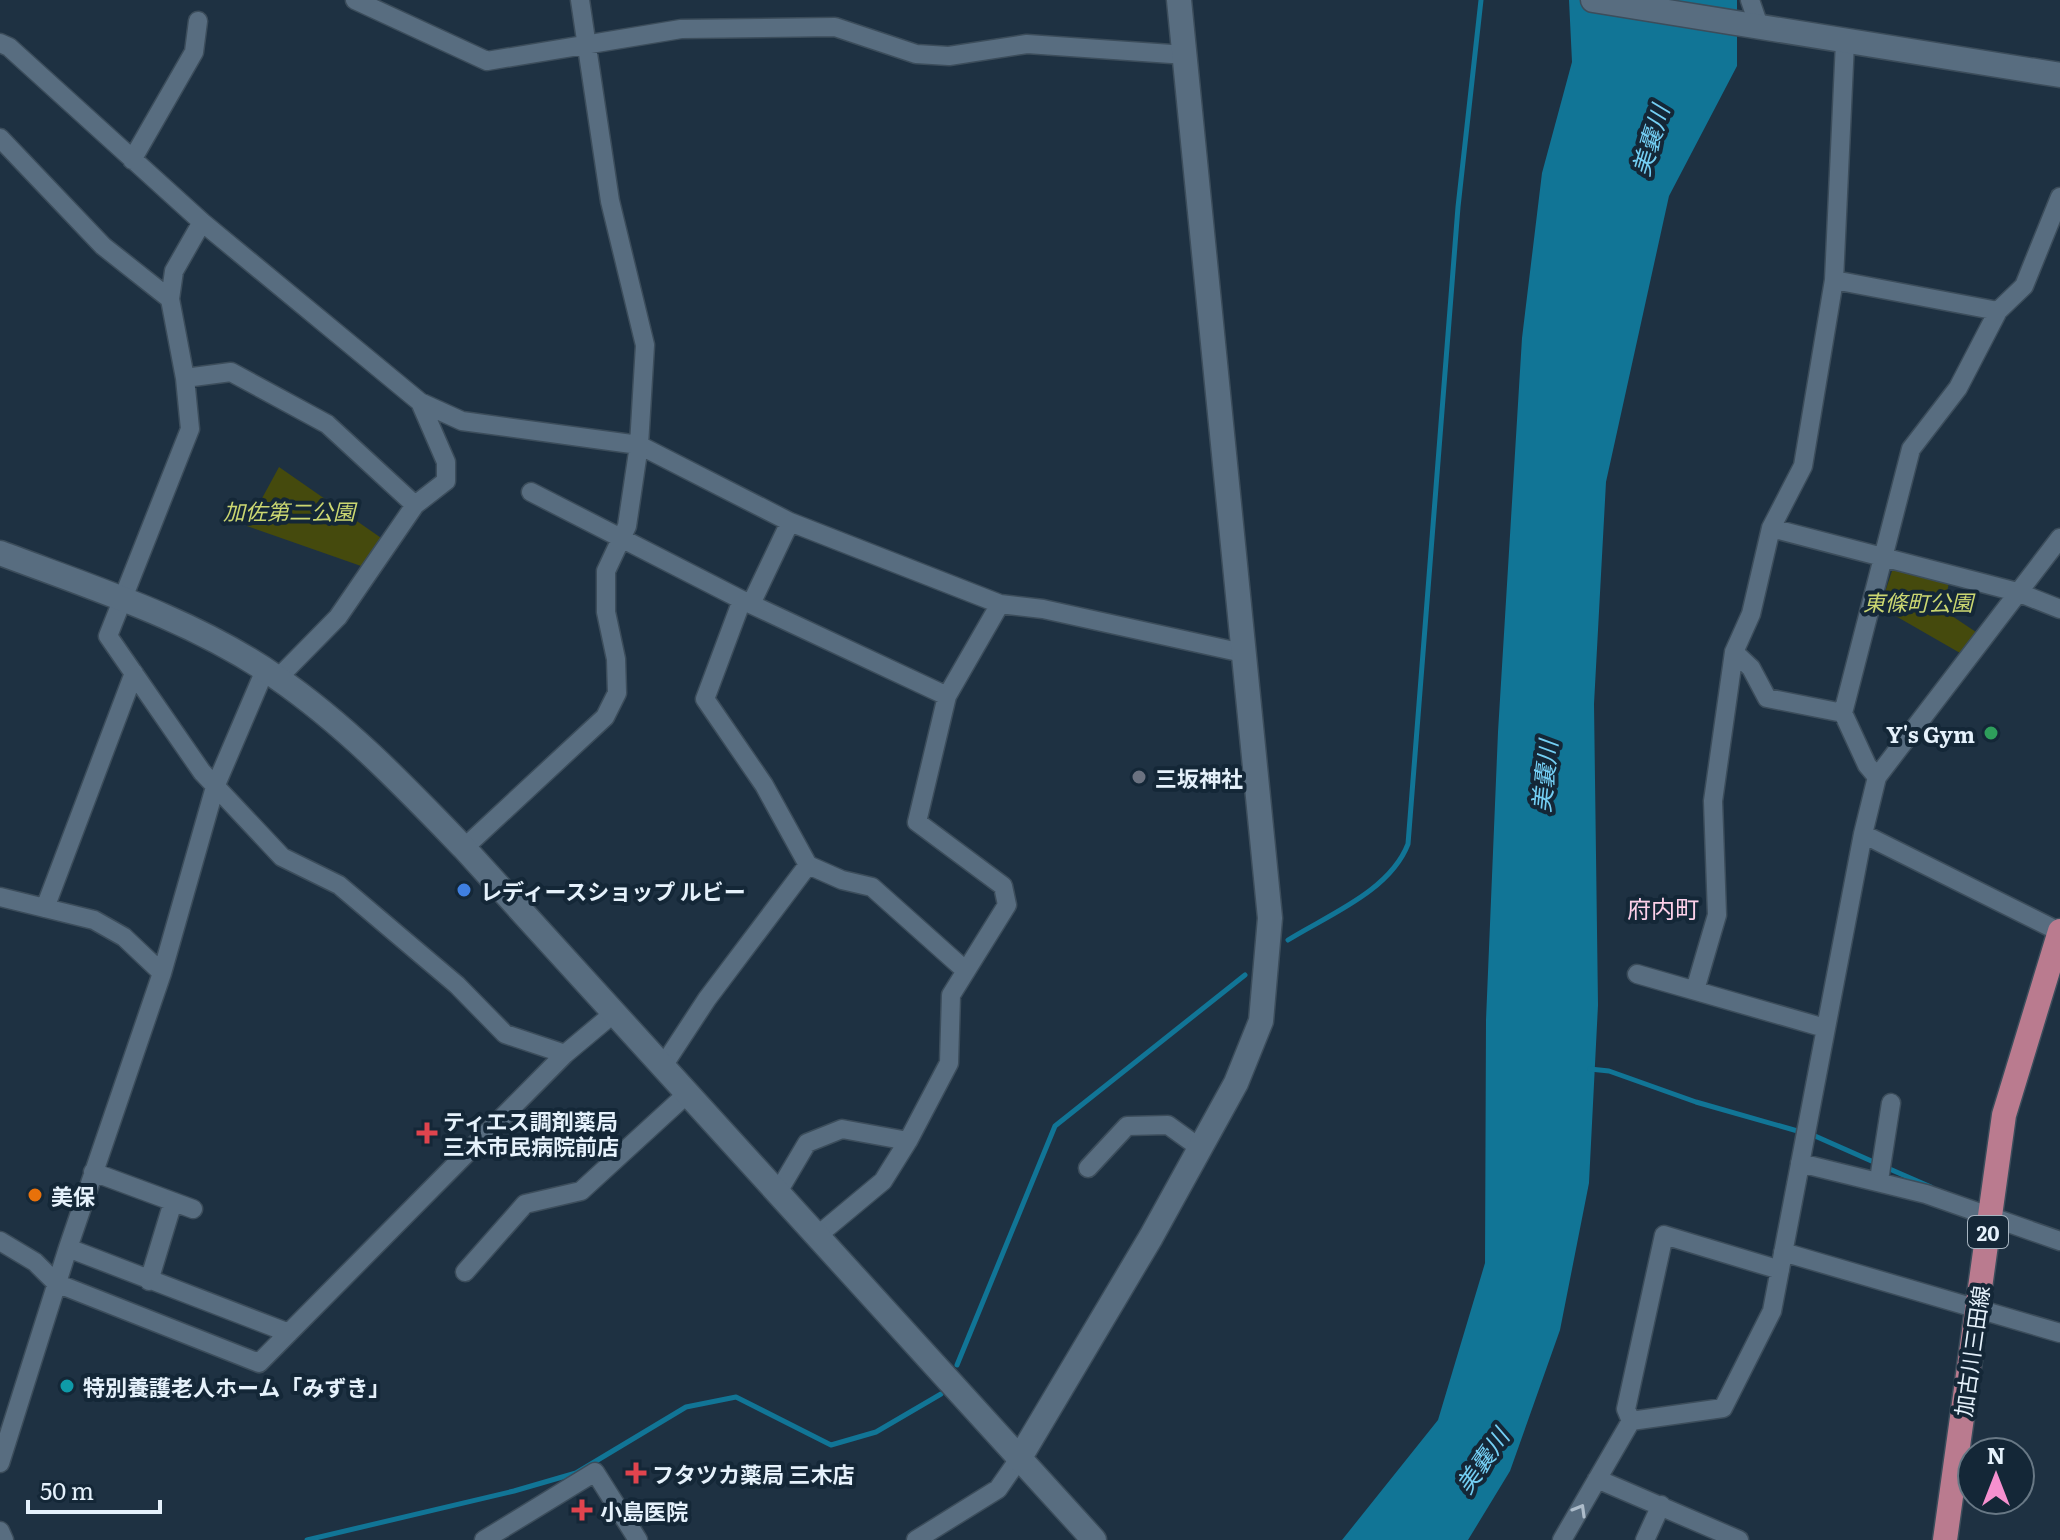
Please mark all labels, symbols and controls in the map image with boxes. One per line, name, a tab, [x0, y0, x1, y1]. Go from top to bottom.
water label: 美嚢川	[1622, 98, 1677, 180]
park label: 加佐第二公園	[223, 494, 358, 527]
park label: 東條町公園	[1863, 585, 1976, 618]
place label: Y's Gym	[1886, 717, 1975, 750]
marker: Y's Gym	[1982, 724, 2000, 742]
water label: 美嚢川	[1522, 735, 1564, 814]
place label: 三坂神社	[1155, 761, 1243, 794]
marker: 三坂神社	[1130, 768, 1148, 786]
place label: レディースショップ ルビー	[480, 874, 746, 907]
marker: レディースショップ ルビー	[455, 881, 473, 899]
district label: 府内町	[1627, 890, 1699, 925]
place label: ティエス調剤薬局 三木市民病院前店	[443, 1104, 619, 1162]
marker: ティエス調剤薬局 三木市民病院前店	[418, 1124, 436, 1142]
place label: 美保	[51, 1179, 95, 1212]
marker: 美保	[26, 1186, 44, 1204]
road number: 20	[1968, 1216, 2008, 1248]
street label: 加古川三田線	[1945, 1283, 1997, 1419]
place label: 特別養護老人ホーム「みずき」	[83, 1370, 390, 1403]
marker: 特別養護老人ホーム「みずき」	[58, 1377, 76, 1395]
water label: 美嚢川	[1446, 1418, 1518, 1500]
north arrow	[1956, 1436, 2036, 1516]
text: N	[1987, 1438, 2005, 1471]
place label: フタツカ薬局 三木店	[652, 1457, 854, 1490]
scale bar	[28, 1464, 160, 1514]
marker: フタツカ薬局 三木店	[627, 1464, 645, 1482]
text: 50 m	[40, 1472, 94, 1507]
place label: 小島医院	[600, 1494, 688, 1527]
marker: 小島医院	[571, 1499, 593, 1521]
one-way arrow	[1570, 1504, 1586, 1518]

